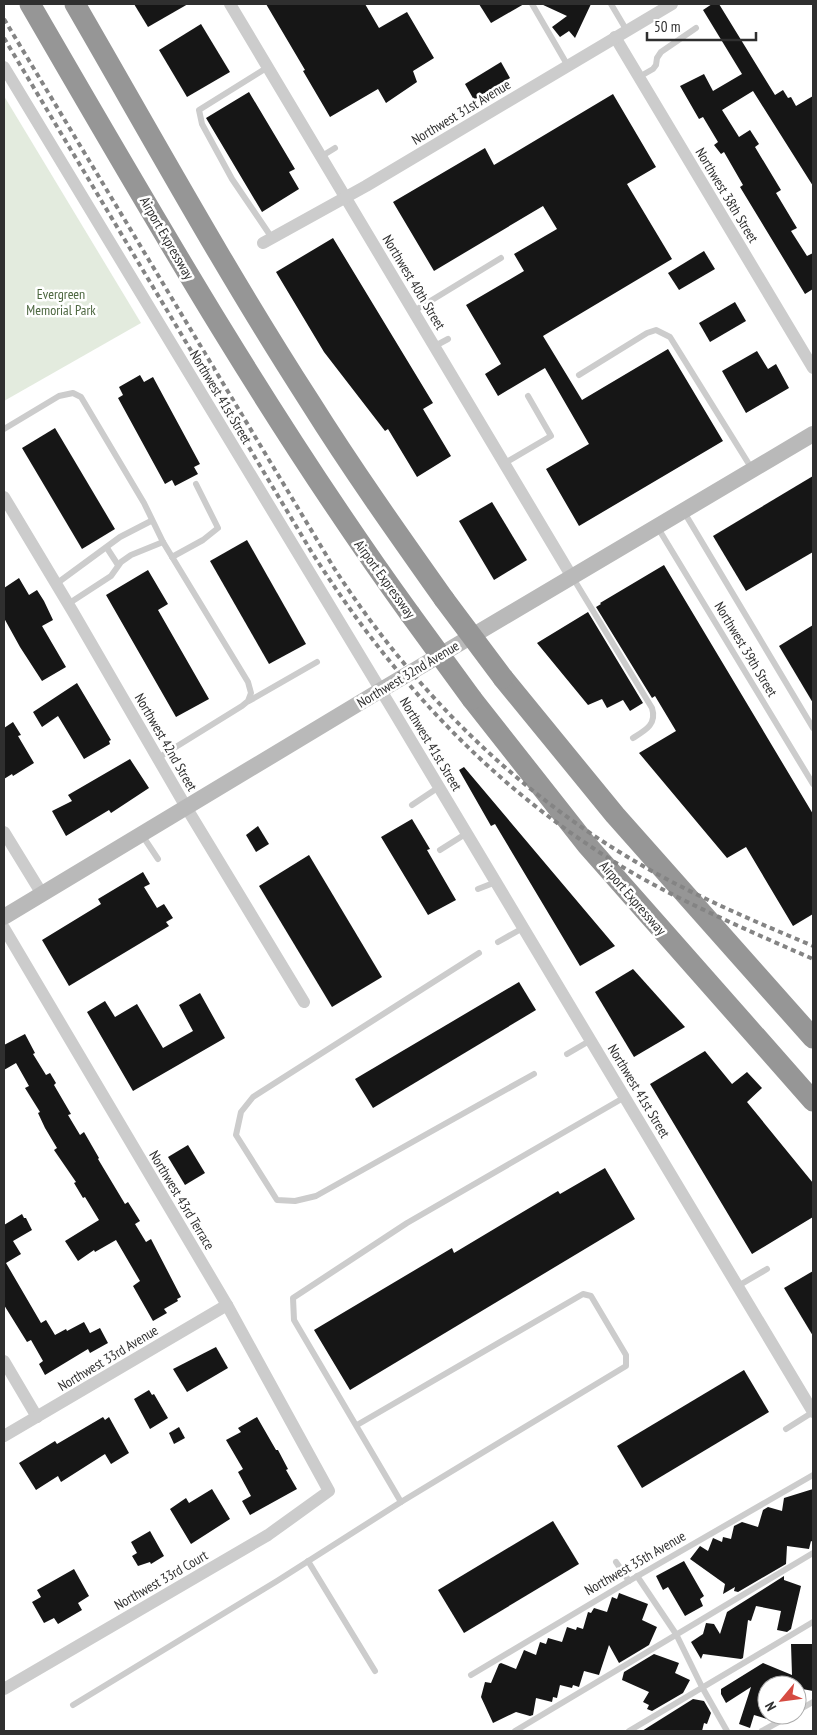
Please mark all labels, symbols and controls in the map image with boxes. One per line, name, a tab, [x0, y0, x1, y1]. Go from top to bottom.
scale bar	[647, 10, 756, 42]
text: 50 m	[654, 17, 680, 36]
street label: Northwest 31st Avenue	[408, 75, 514, 149]
street label: Northwest 38th Street	[692, 144, 763, 246]
street label: Airport Expressway	[136, 193, 198, 283]
street label: Northwest 40th Street	[379, 231, 450, 333]
park label: Evergreen Memorial Park	[26, 285, 96, 319]
street label: Northwest 41st Street	[186, 347, 256, 447]
street label: Airport Expressway	[350, 536, 420, 622]
street label: Northwest 39th Street	[711, 598, 782, 700]
street label: Northwest 32nd Avenue	[354, 636, 463, 712]
street label: Northwest 42nd Street	[131, 690, 201, 794]
street label: Northwest 41st Street	[396, 694, 466, 794]
street label: Airport Expressway	[596, 857, 671, 939]
street label: Northwest 41st Street	[604, 1041, 674, 1141]
street label: Northwest 43rd Terrace	[145, 1147, 219, 1253]
street label: Northwest 33rd Avenue	[55, 1321, 162, 1395]
street label: Northwest 35th Avenue	[581, 1527, 689, 1599]
street label: Northwest 33rd Court	[111, 1546, 211, 1614]
north arrow	[757, 1675, 807, 1725]
text: N	[761, 1699, 780, 1714]

